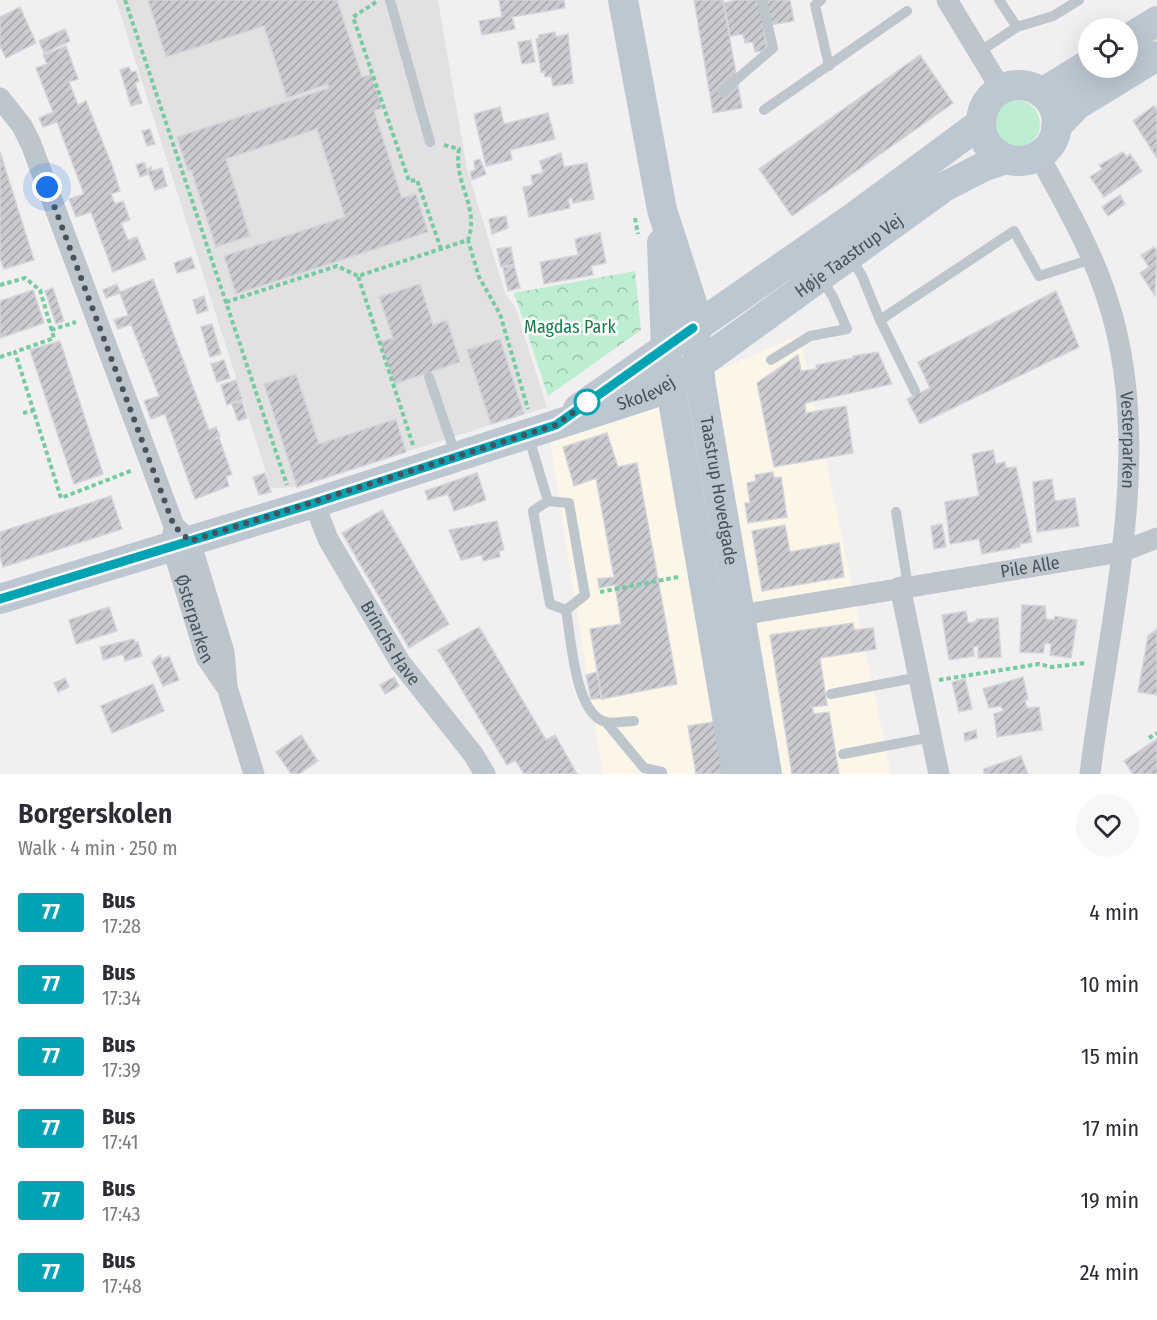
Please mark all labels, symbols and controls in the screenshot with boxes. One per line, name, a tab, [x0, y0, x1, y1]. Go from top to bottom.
map controls	[1078, 18, 1138, 78]
button: locate	[1078, 18, 1138, 78]
your location	[32, 172, 62, 202]
street label: Høje Taastrup Vej	[790, 209, 907, 302]
park label: Magdas Park	[524, 316, 617, 338]
street label: Skolevej	[614, 371, 679, 415]
unlabelled marker	[574, 389, 600, 415]
street label: Vesterparken	[1115, 390, 1140, 489]
street label: Taastrup Hovedgade	[695, 415, 742, 567]
street label: Pile Alle	[999, 551, 1061, 583]
street label: Østerparken	[170, 572, 218, 668]
street label: Brinchs Have	[356, 597, 425, 690]
button: heart	[1076, 794, 1139, 857]
text: Borgerskolen	[18, 797, 172, 830]
text: Walk · 4 min · 250 m	[18, 836, 178, 860]
text: Bus	[102, 887, 135, 914]
text: 77	[42, 899, 60, 925]
text: 4 min	[1089, 899, 1139, 926]
text: 17:28	[102, 914, 141, 938]
text: Bus	[102, 959, 135, 986]
text: 77	[42, 971, 60, 997]
text: 10 min	[1080, 971, 1139, 998]
text: 17:34	[102, 986, 141, 1010]
text: Bus	[102, 1031, 135, 1058]
text: 77	[42, 1043, 60, 1069]
text: 15 min	[1081, 1043, 1139, 1070]
text: 17:39	[102, 1058, 141, 1082]
text: Bus	[102, 1103, 135, 1130]
text: 77	[42, 1115, 60, 1141]
text: 17 min	[1082, 1115, 1139, 1142]
text: 17:41	[102, 1130, 138, 1154]
text: Bus	[102, 1175, 135, 1202]
text: 77	[42, 1187, 60, 1213]
text: 19 min	[1081, 1187, 1139, 1214]
text: 17:43	[102, 1202, 140, 1226]
text: Bus	[102, 1247, 135, 1274]
text: 77	[42, 1259, 60, 1285]
text: 24 min	[1080, 1259, 1139, 1286]
text: 17:48	[102, 1274, 142, 1298]

